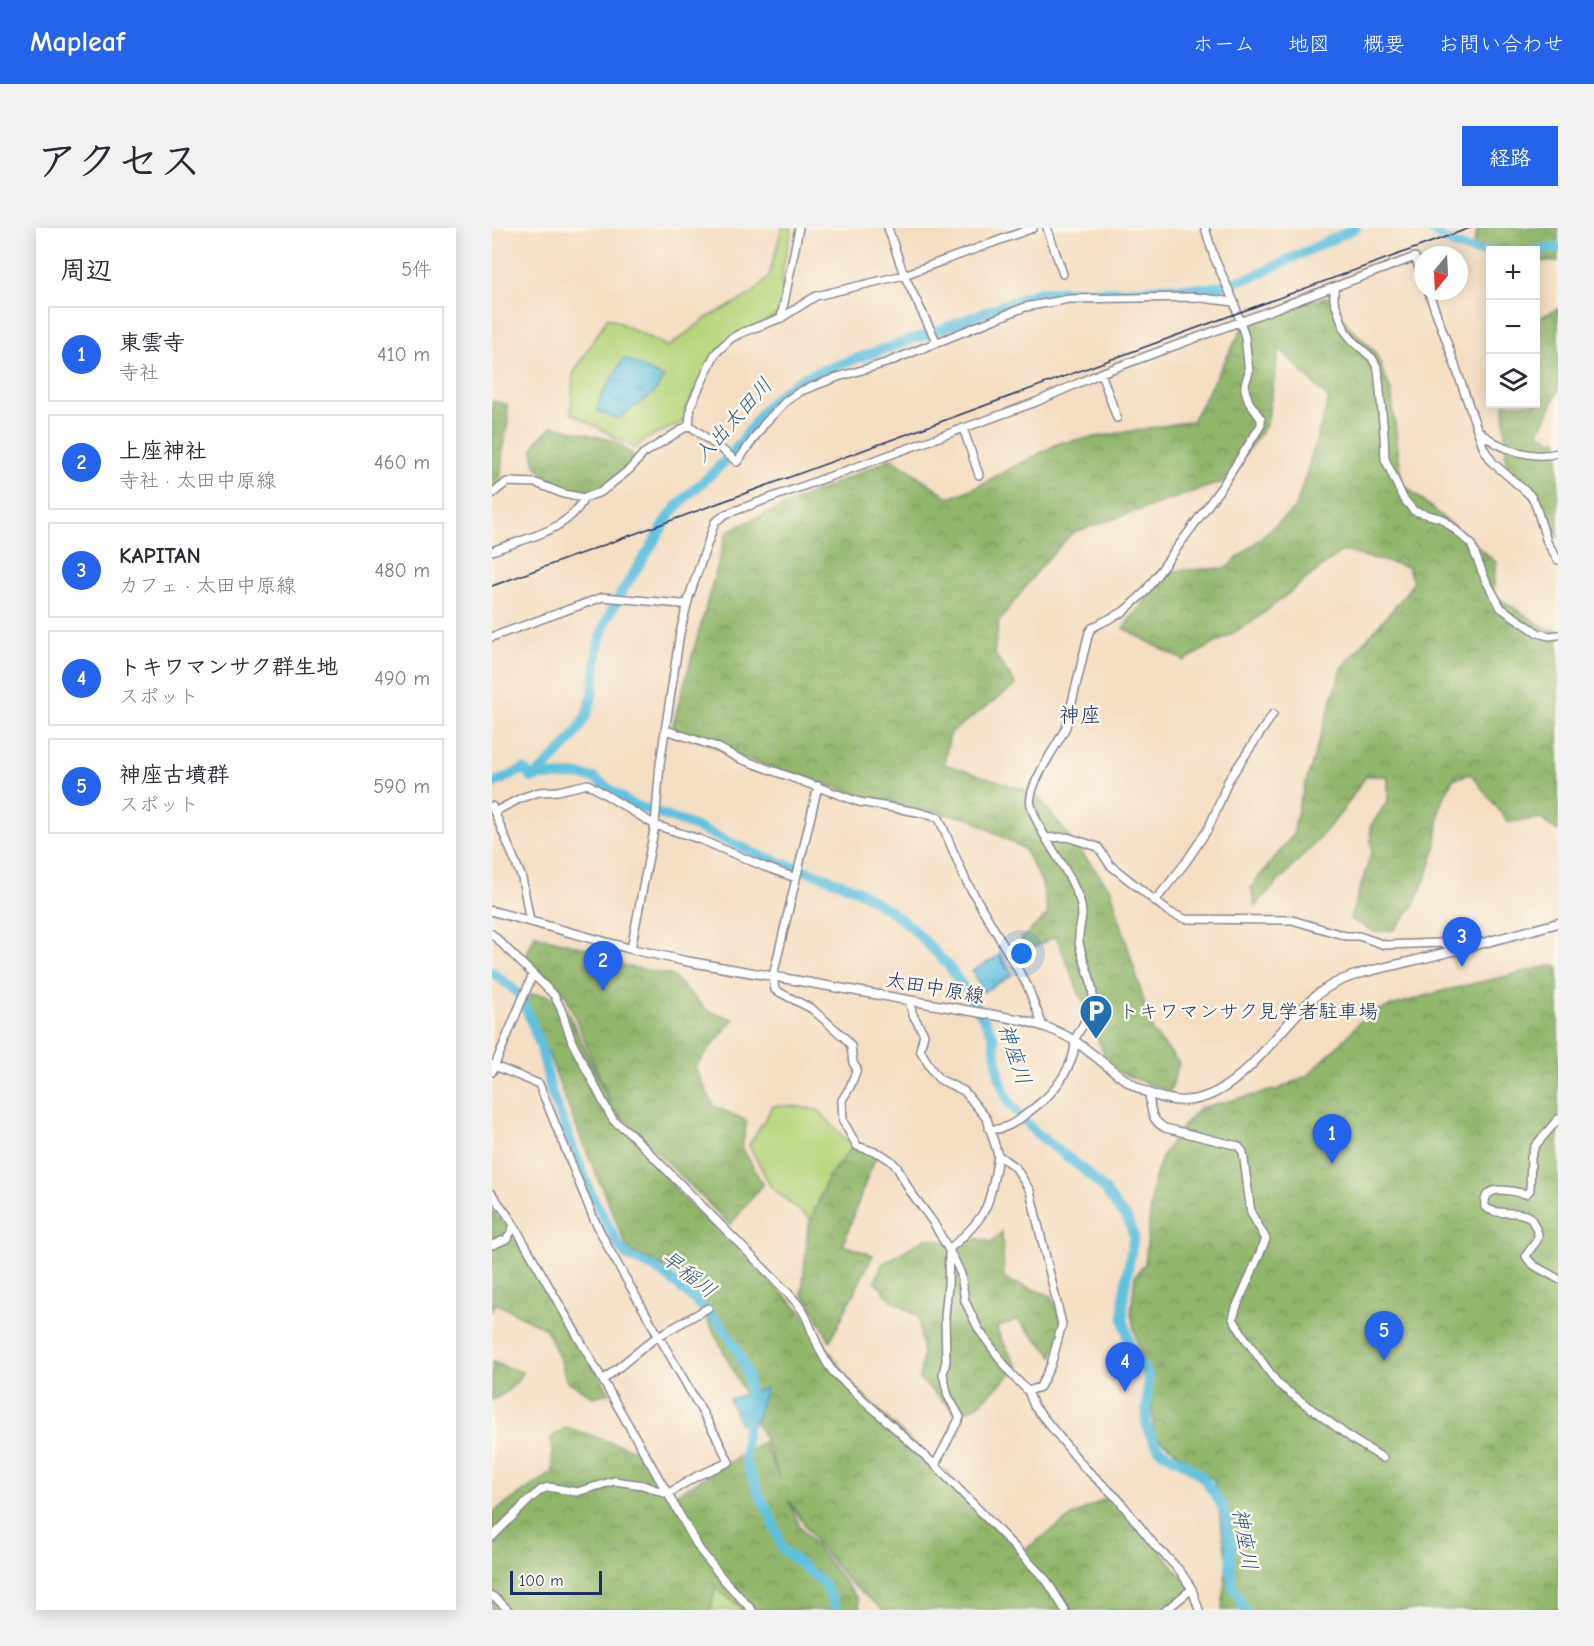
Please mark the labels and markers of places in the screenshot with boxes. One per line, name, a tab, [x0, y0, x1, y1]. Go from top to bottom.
pin: 3	[1442, 918, 1482, 967]
pin: 2	[584, 942, 622, 991]
parking icon: トキワマンサク見学者駐車場	[1078, 993, 1114, 1040]
place label: トキワマンサク見学者駐車場	[1119, 1000, 1378, 1023]
pin: 1	[1312, 1114, 1352, 1164]
pin: 5	[1364, 1312, 1404, 1361]
pin: 4	[1106, 1342, 1144, 1392]

